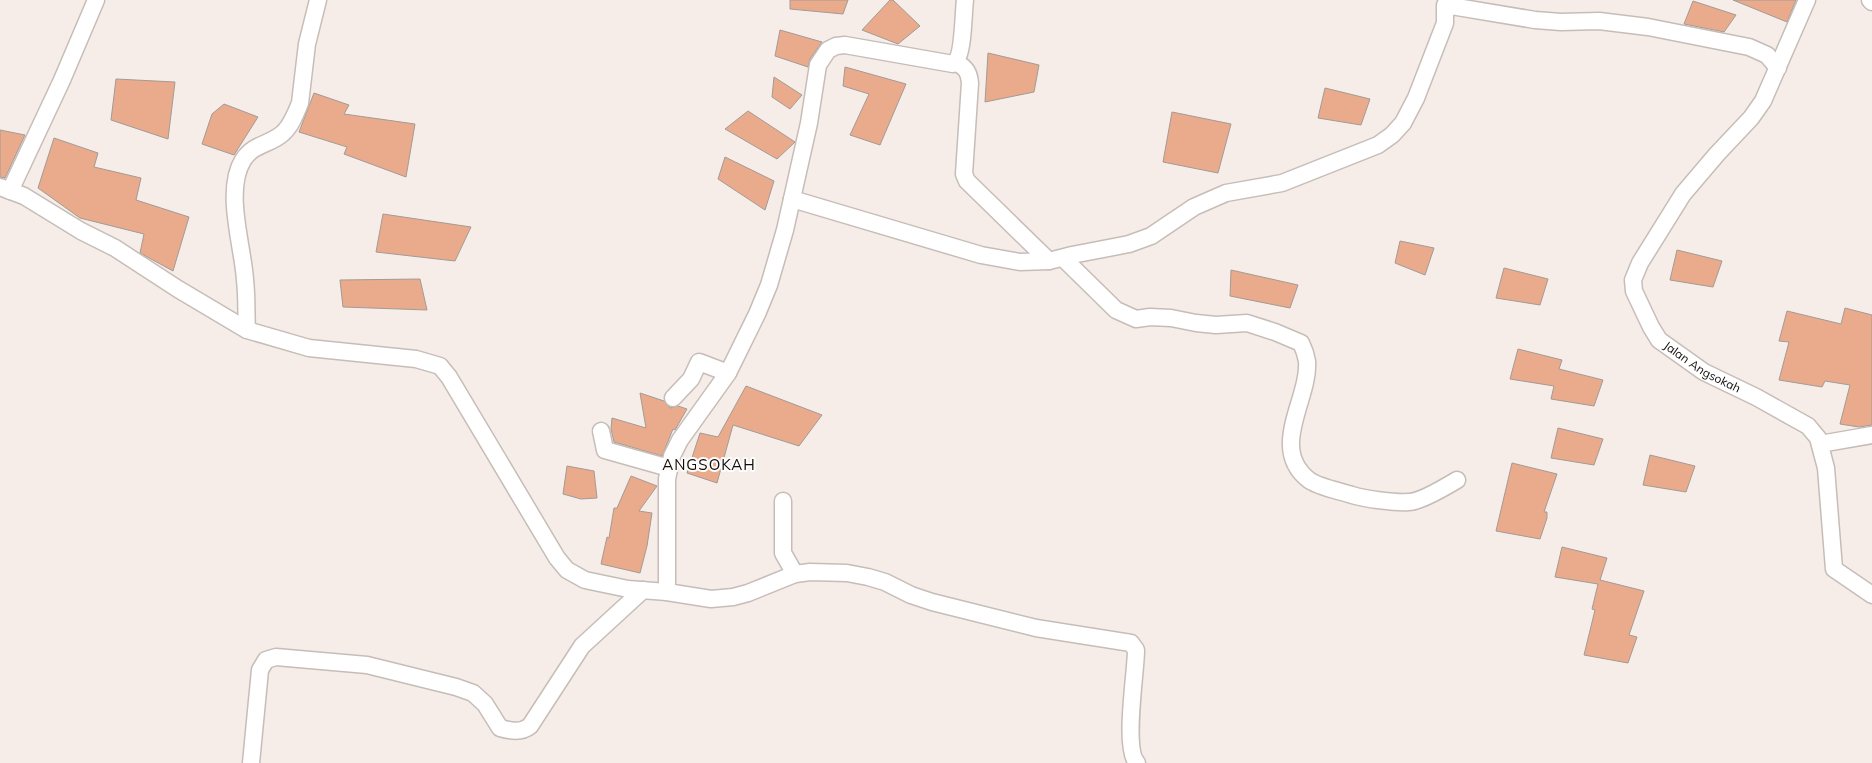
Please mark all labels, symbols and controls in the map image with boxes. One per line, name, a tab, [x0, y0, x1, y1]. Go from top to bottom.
street label: Jalan Angsokah	[1661, 338, 1743, 396]
district label: ANGSOKAH	[662, 455, 756, 474]

